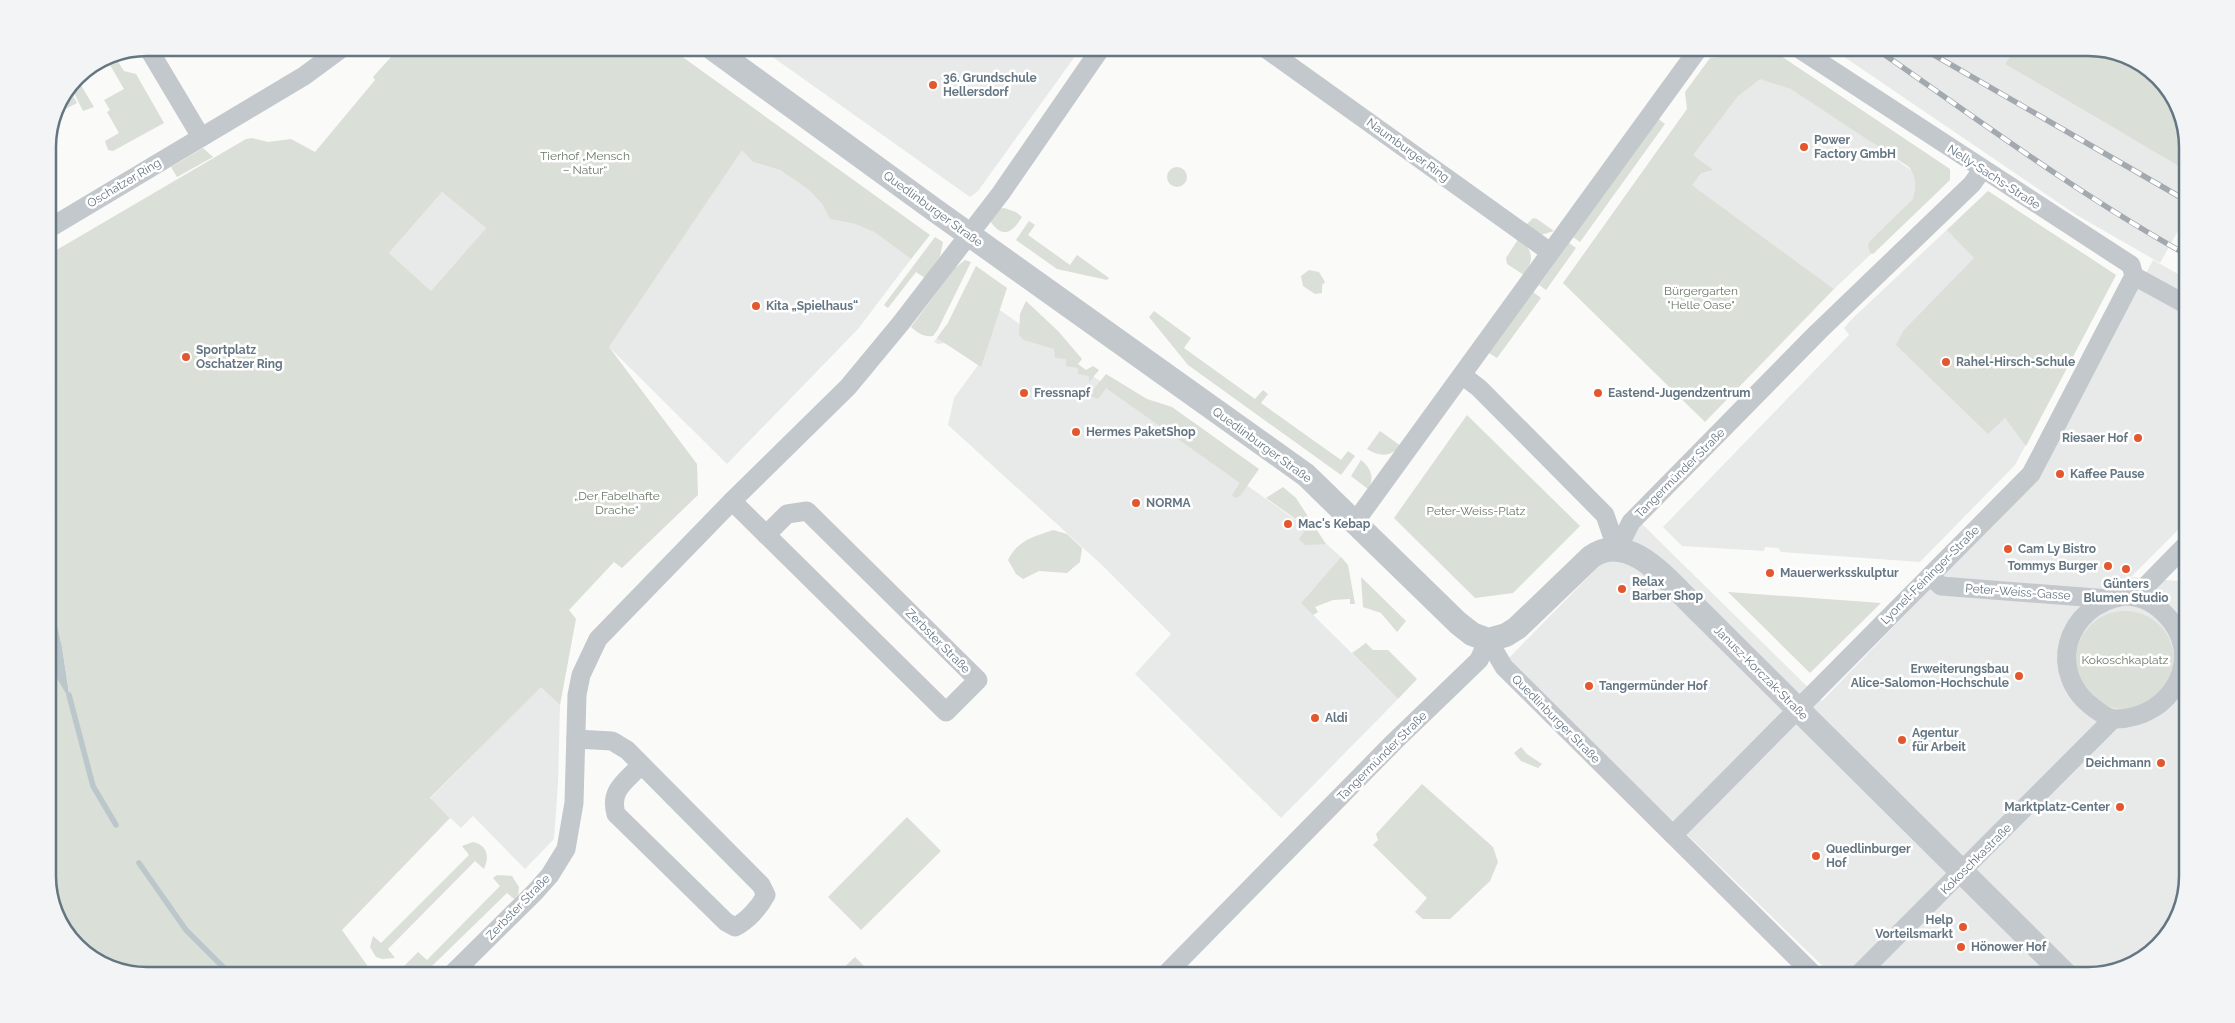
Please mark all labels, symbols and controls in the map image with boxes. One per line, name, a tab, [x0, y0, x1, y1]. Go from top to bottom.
place label: 36. Grundschule Hellersdorf	[943, 71, 1037, 99]
marker: 36. Grundschule Hellersdorf	[927, 79, 939, 91]
street label: Naumburger Ring	[1364, 115, 1452, 185]
place label: Power Factory GmbH	[1814, 133, 1896, 161]
marker: Power Factory GmbH	[1798, 141, 1810, 153]
street label: Nelly-Sachs-Straße	[1945, 142, 2043, 212]
park label: Tierhof „Mensch – Natur“	[540, 149, 630, 177]
street label: Oschatzer Ring	[85, 155, 163, 211]
street label: Quedlinburger Straße	[881, 168, 985, 250]
park label: Bürgergarten "Helle Oase"	[1664, 284, 1738, 312]
place label: Kita „Spielhaus“	[766, 299, 858, 313]
marker: Kita „Spielhaus“	[750, 300, 762, 312]
place label: Sportplatz Oschatzer Ring	[196, 343, 283, 371]
marker: Sportplatz Oschatzer Ring	[180, 351, 192, 363]
place label: Rahel-Hirsch-Schule	[1956, 355, 2075, 369]
marker: Rahel-Hirsch-Schule	[1940, 356, 1952, 368]
place label: Fressnapf	[1034, 386, 1091, 400]
place label: Eastend-Jugendzentrum	[1608, 386, 1750, 400]
marker: Fressnapf	[1018, 387, 1030, 399]
marker: Eastend-Jugendzentrum	[1592, 387, 1604, 399]
street label: Quedlinburger Straße	[1210, 404, 1314, 486]
place label: Hermes PaketShop	[1086, 425, 1196, 439]
street label: Tangermünder Straße	[1632, 425, 1728, 521]
marker: Hermes PaketShop	[1070, 426, 1082, 438]
place label: Riesaer Hof	[2062, 431, 2129, 445]
marker: Riesaer Hof	[2132, 432, 2144, 444]
place label: Kaffee Pause	[2070, 467, 2145, 481]
marker: Kaffee Pause	[2054, 468, 2066, 480]
park label: „Der Fabelhafte Drache“	[574, 489, 660, 517]
place label: NORMA	[1146, 496, 1192, 510]
marker: NORMA	[1130, 497, 1142, 509]
park label: Peter-Weiss-Platz	[1427, 504, 1526, 518]
place label: Mac's Kebap	[1298, 517, 1371, 531]
marker: Mac's Kebap	[1282, 518, 1294, 530]
street label: Lyonel-Feininger-Straße	[1878, 523, 1982, 627]
place label: Cam Ly Bistro	[2018, 542, 2096, 556]
marker: Cam Ly Bistro	[2002, 543, 2014, 555]
place label: Tommys Burger	[2007, 559, 2098, 573]
marker: Tommys Burger	[2102, 560, 2114, 572]
marker: Günters Blumen Studio	[2120, 563, 2132, 575]
place label: Mauerwerksskulptur	[1780, 566, 1899, 580]
marker: Mauerwerksskulptur	[1764, 567, 1776, 579]
place label: Relax Barber Shop	[1632, 575, 1704, 603]
place label: Günters Blumen Studio	[2083, 577, 2169, 605]
street label: Peter-Weiss-Gasse	[1965, 581, 2071, 603]
marker: Relax Barber Shop	[1616, 583, 1628, 595]
street label: Zerbster Straße	[903, 606, 973, 676]
street label: Janusz-Korczak-Straße	[1711, 623, 1811, 723]
park label: Kokoschkaplatz	[2081, 653, 2169, 667]
place label: Erweiterungsbau Alice-Salomon-Hochschule	[1851, 662, 2009, 690]
marker: Erweiterungsbau Alice-Salomon-Hochschule	[2013, 670, 2025, 682]
street label: Quedlinburger Straße	[1509, 672, 1603, 766]
place label: Tangermünder Hof	[1599, 679, 1708, 693]
marker: Tangermünder Hof	[1583, 680, 1595, 692]
street label: Tangermünder Straße	[1334, 708, 1430, 804]
place label: Aldi	[1325, 711, 1348, 725]
marker: Aldi	[1309, 712, 1321, 724]
place label: Agentur für Arbeit	[1912, 726, 1966, 754]
marker: Agentur für Arbeit	[1896, 734, 1908, 746]
place label: Deichmann	[2086, 756, 2151, 770]
marker: Deichmann	[2155, 757, 2167, 769]
place label: Marktplatz-Center	[2004, 800, 2110, 814]
marker: Marktplatz-Center	[2114, 801, 2126, 813]
street label: Kokoschkastraße	[1938, 821, 2014, 897]
place label: Quedlinburger Hof	[1826, 842, 1911, 870]
marker: Quedlinburger Hof	[1810, 850, 1822, 862]
street label: Zerbster Straße	[483, 871, 553, 943]
place label: Help Vorteilsmarkt	[1875, 913, 1953, 941]
marker: Help Vorteilsmarkt	[1957, 921, 1969, 933]
place label: Hönower Hof	[1971, 940, 2047, 954]
marker: Hönower Hof	[1955, 941, 1967, 953]

